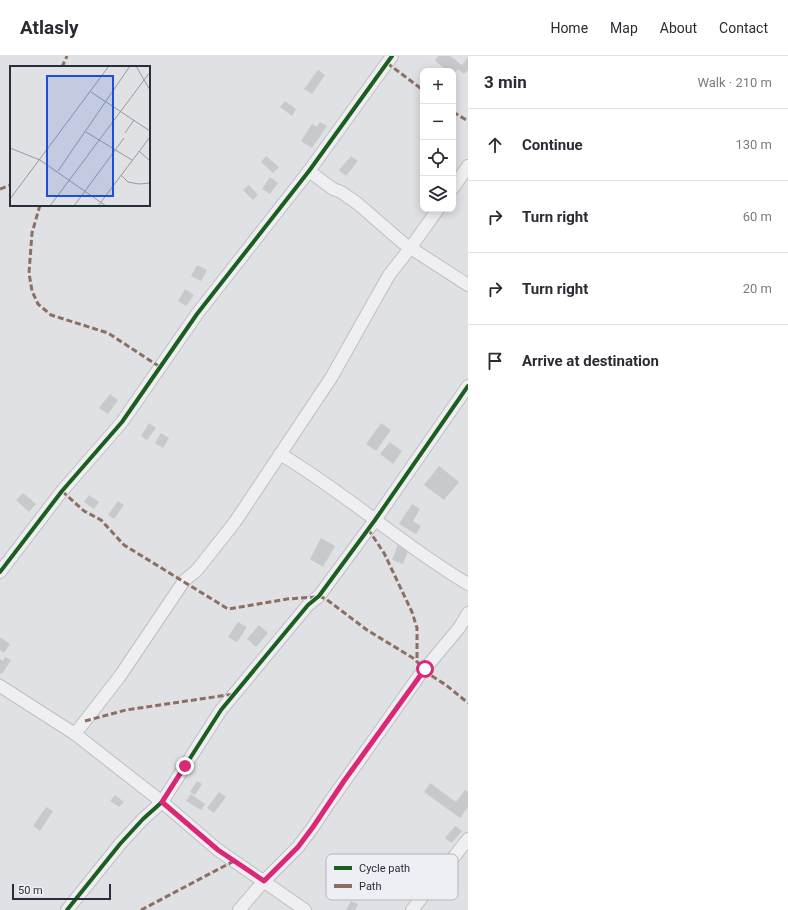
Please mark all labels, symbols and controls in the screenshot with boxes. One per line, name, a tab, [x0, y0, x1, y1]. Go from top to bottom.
text: Atlasly	[20, 16, 79, 39]
text: Home	[550, 20, 588, 36]
text: Map	[610, 20, 638, 36]
text: About	[660, 20, 697, 36]
text: Contact	[719, 20, 768, 36]
inset map	[10, 66, 150, 206]
map controls	[420, 68, 456, 212]
button: +	[420, 68, 456, 104]
text: 3 min	[484, 72, 527, 92]
text: Walk · 210 m	[697, 75, 772, 90]
button: −	[420, 104, 456, 140]
icon: ahead	[484, 134, 506, 156]
text: Continue	[522, 136, 583, 154]
text: 130 m	[735, 137, 772, 152]
button: locate	[420, 140, 456, 176]
button: layers	[420, 176, 456, 212]
icon: right	[484, 206, 506, 228]
text: Turn right	[522, 208, 588, 226]
text: 60 m	[743, 209, 772, 224]
icon: right	[484, 278, 506, 300]
text: Turn right	[522, 280, 588, 298]
text: 20 m	[743, 281, 772, 296]
icon: arrive	[484, 350, 506, 372]
text: Arrive at destination	[522, 352, 659, 370]
route start	[416, 660, 434, 678]
route end	[176, 757, 194, 775]
legend	[326, 854, 458, 900]
text: Cycle path	[359, 862, 410, 875]
text: Path	[359, 880, 382, 893]
scale bar	[12, 882, 111, 901]
text: 50 m	[18, 884, 43, 897]

